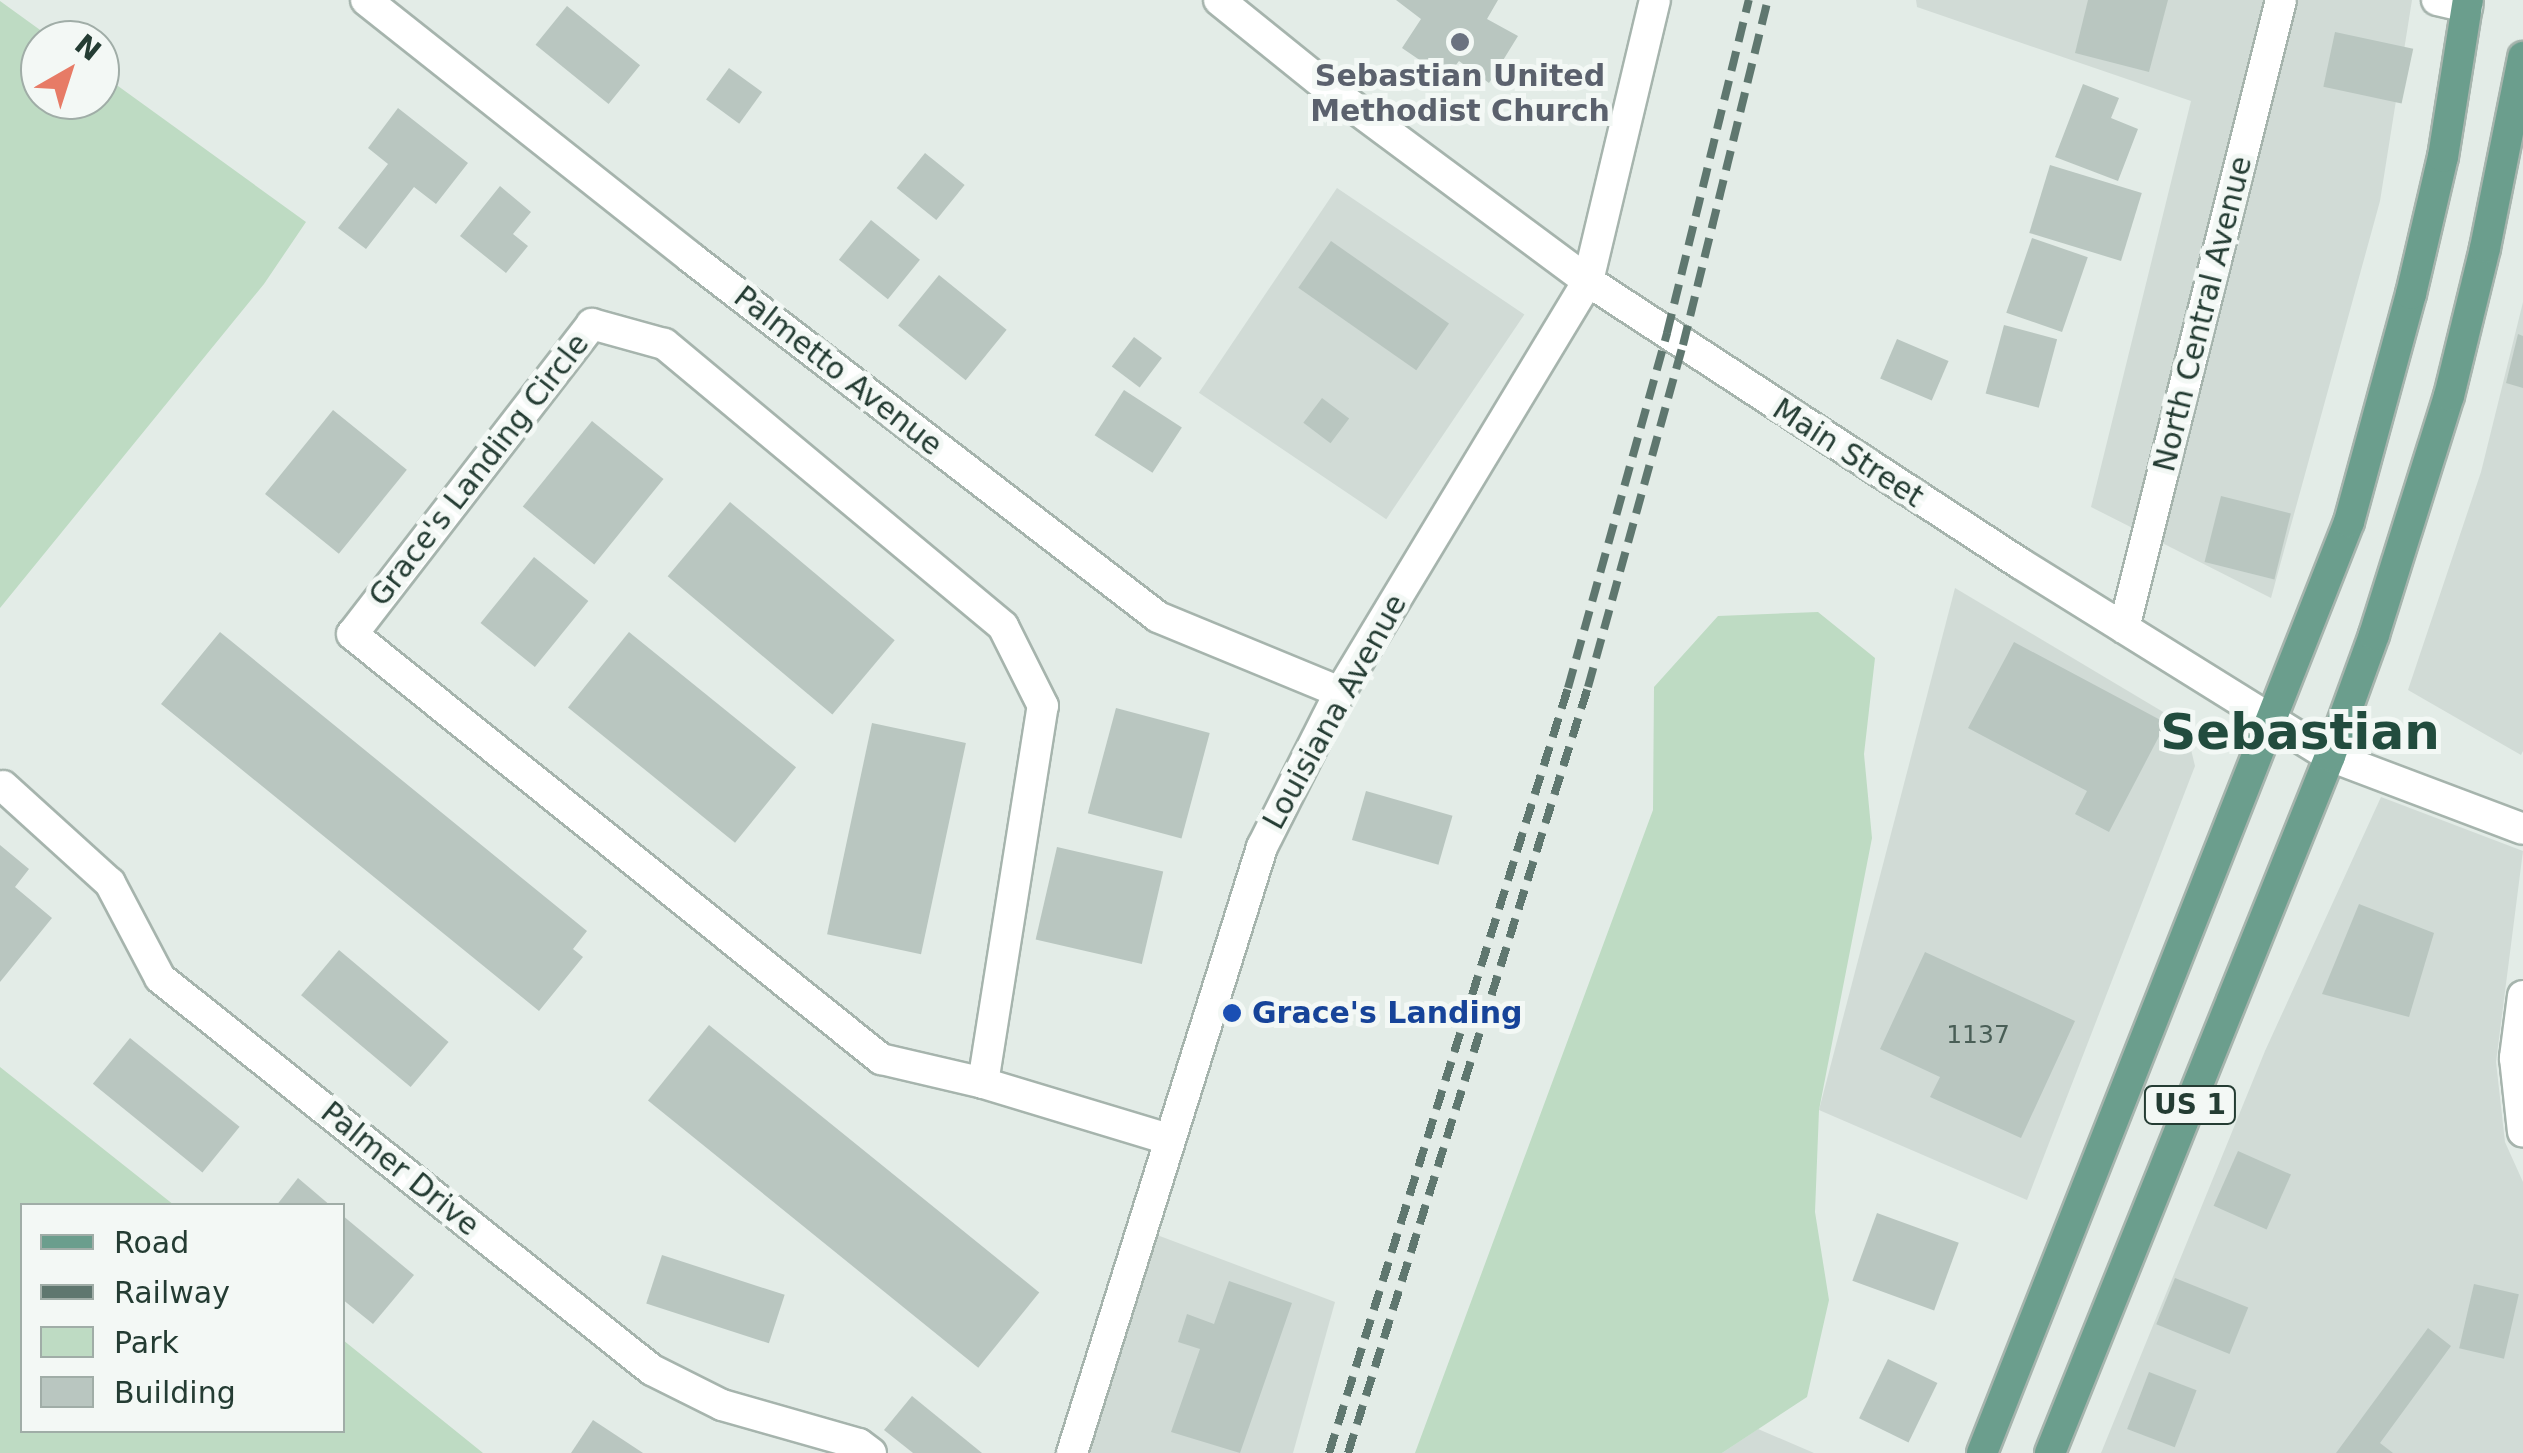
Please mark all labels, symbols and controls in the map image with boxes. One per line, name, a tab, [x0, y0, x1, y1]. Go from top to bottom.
north arrow	[20, 20, 120, 120]
text: N	[68, 28, 107, 68]
marker: Sebastian United Methodist Church	[1449, 31, 1471, 53]
place label: Sebastian United Methodist Church	[1310, 58, 1610, 128]
street label: North Central Avenue	[2146, 153, 2260, 475]
street label: Palmetto Avenue	[727, 279, 949, 463]
street label: Grace's Landing Circle	[361, 327, 597, 613]
street label: Main Street	[1766, 391, 1930, 515]
street label: Louisiana Avenue	[1256, 588, 1414, 836]
district label: Sebastian	[2160, 703, 2440, 763]
place label: Grace's Landing	[1252, 995, 1523, 1031]
marker: Grace's Landing	[1221, 1002, 1243, 1024]
house number: 1137	[1946, 1020, 2010, 1050]
road number: US 1	[2142, 1082, 2238, 1128]
street label: Palmer Drive	[314, 1094, 486, 1244]
legend	[20, 1203, 345, 1433]
text: Road	[114, 1225, 189, 1260]
text: Railway	[114, 1275, 230, 1310]
text: Park	[114, 1325, 179, 1360]
text: Building	[114, 1375, 236, 1410]

